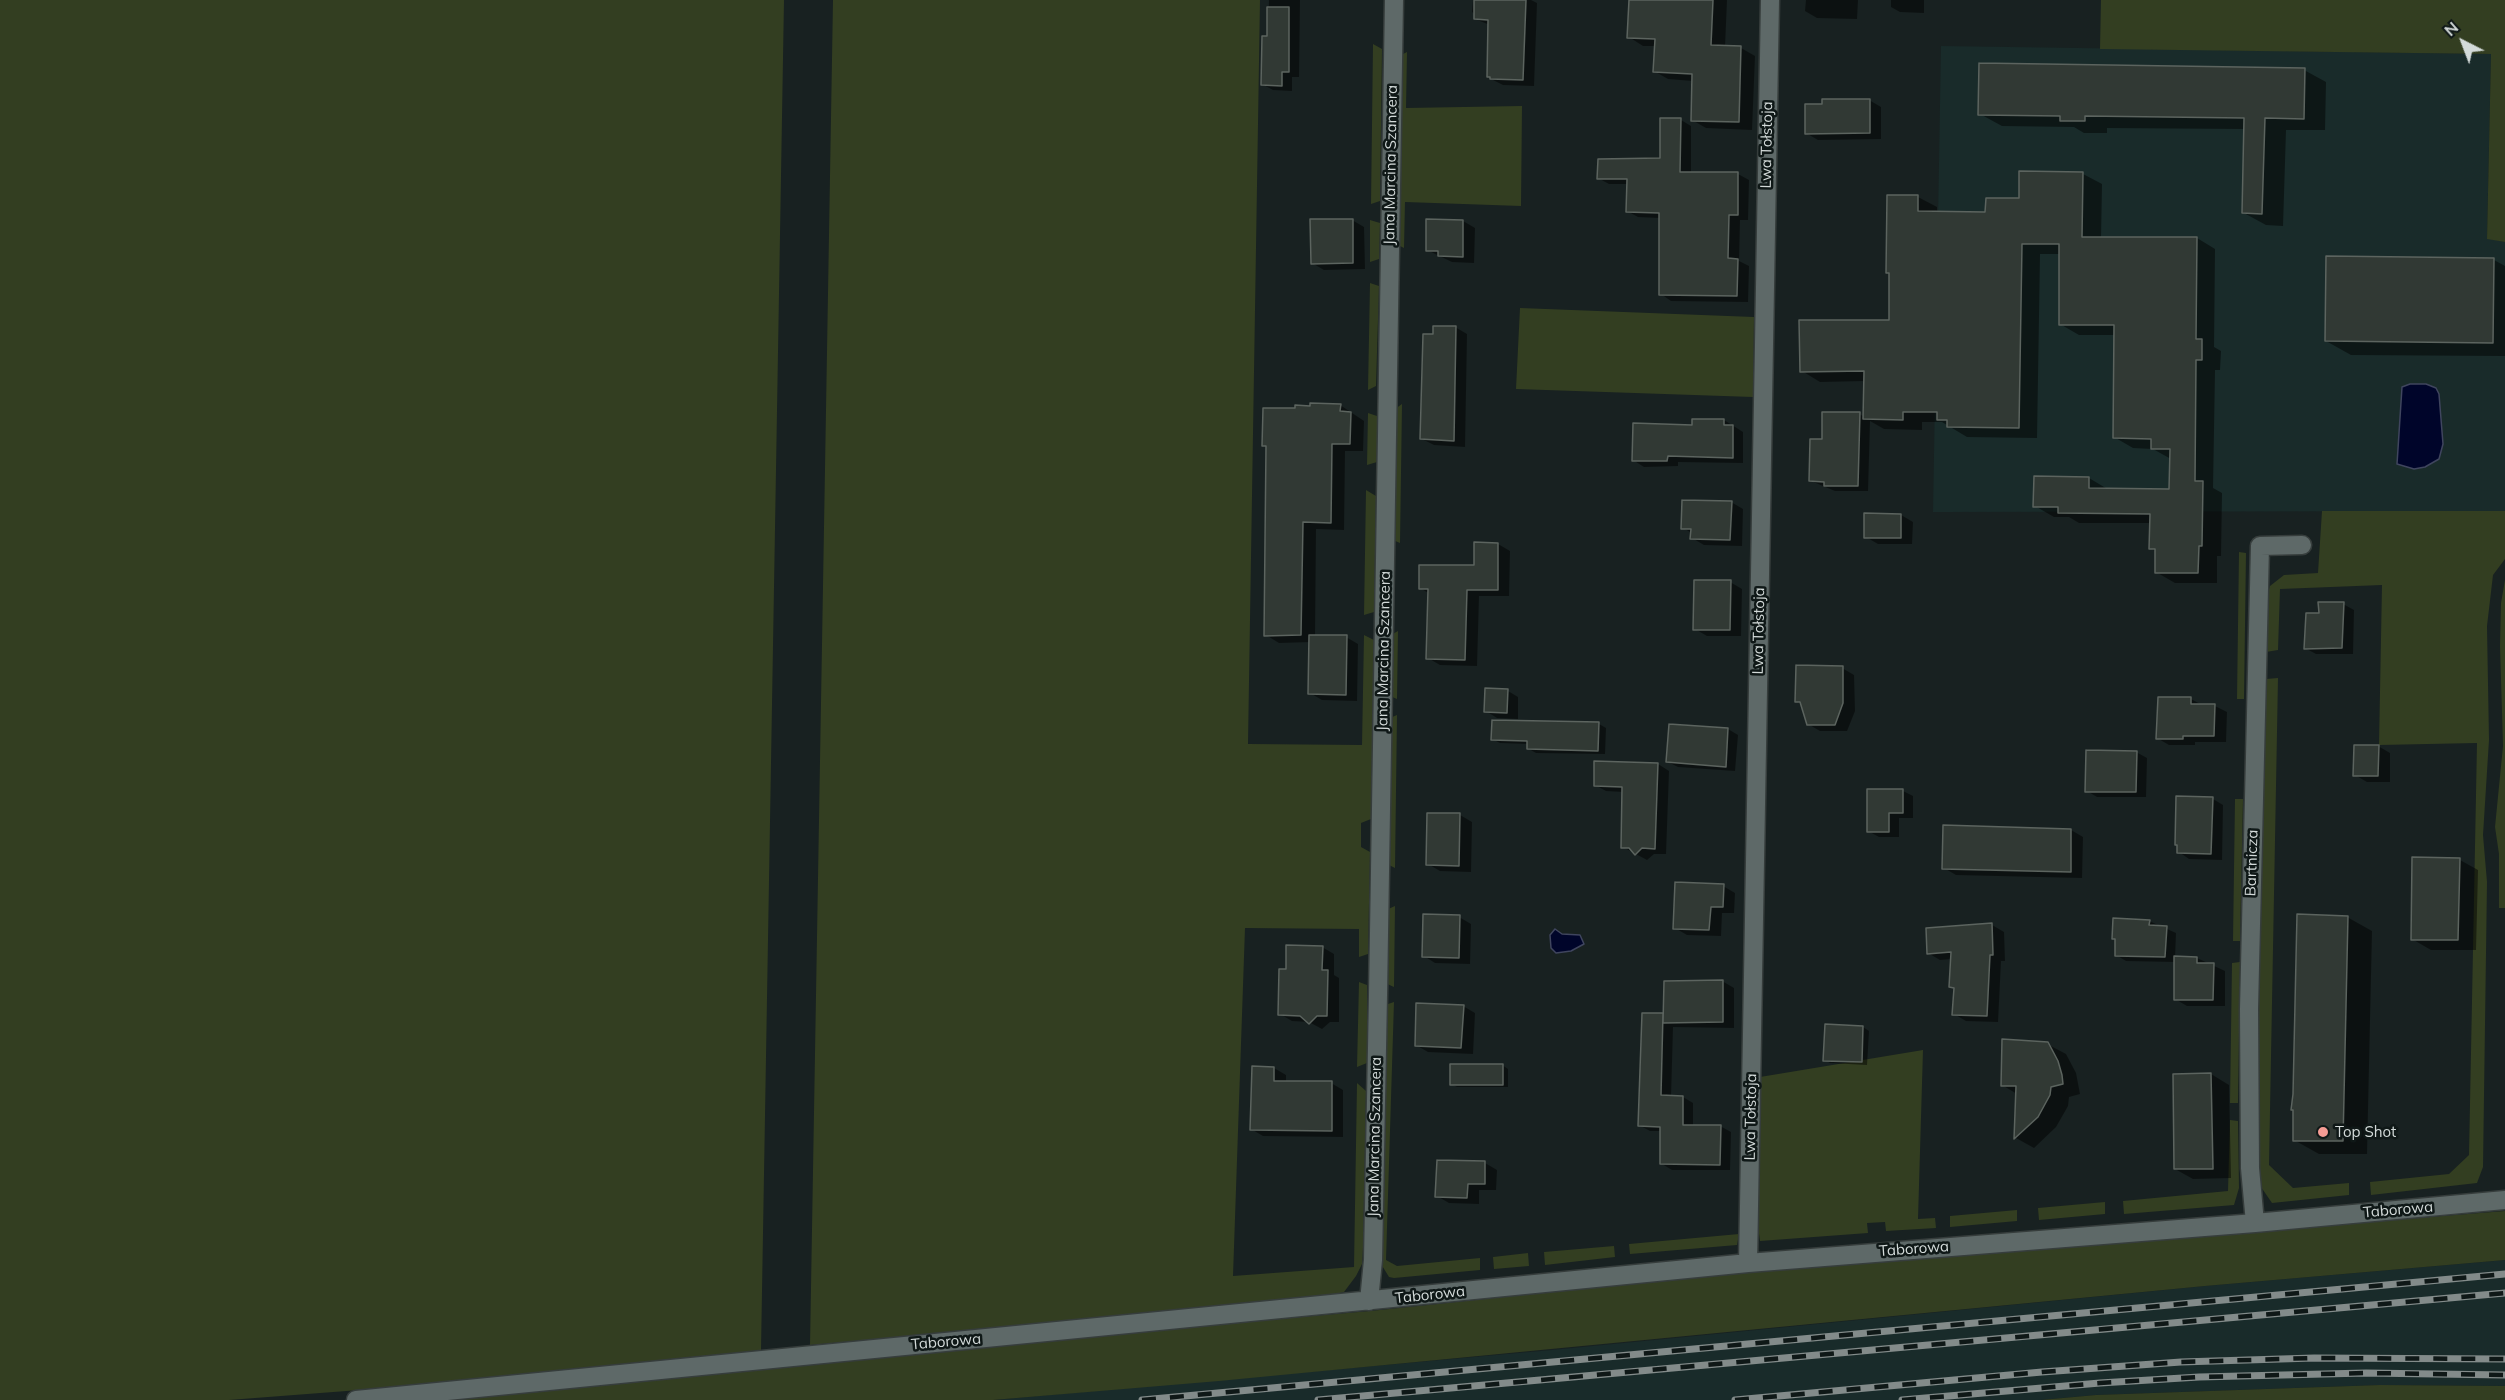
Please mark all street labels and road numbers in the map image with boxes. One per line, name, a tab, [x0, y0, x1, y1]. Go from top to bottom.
street label: Jana Marcina Szancera	[1381, 85, 1401, 245]
street label: Lwa Tołstoja	[1757, 101, 1777, 189]
street label: Jana Marcina Szancera	[1374, 571, 1394, 731]
street label: Lwa Tołstoja	[1749, 587, 1769, 675]
street label: Bartnicza	[2242, 829, 2262, 897]
street label: Jana Marcina Szancera	[1365, 1057, 1385, 1217]
street label: Lwa Tołstoja	[1741, 1073, 1761, 1161]
street label: Taborowa	[2362, 1198, 2434, 1222]
street label: Taborowa	[1878, 1238, 1950, 1260]
street label: Taborowa	[1394, 1282, 1466, 1308]
street label: Taborowa	[910, 1330, 982, 1354]

